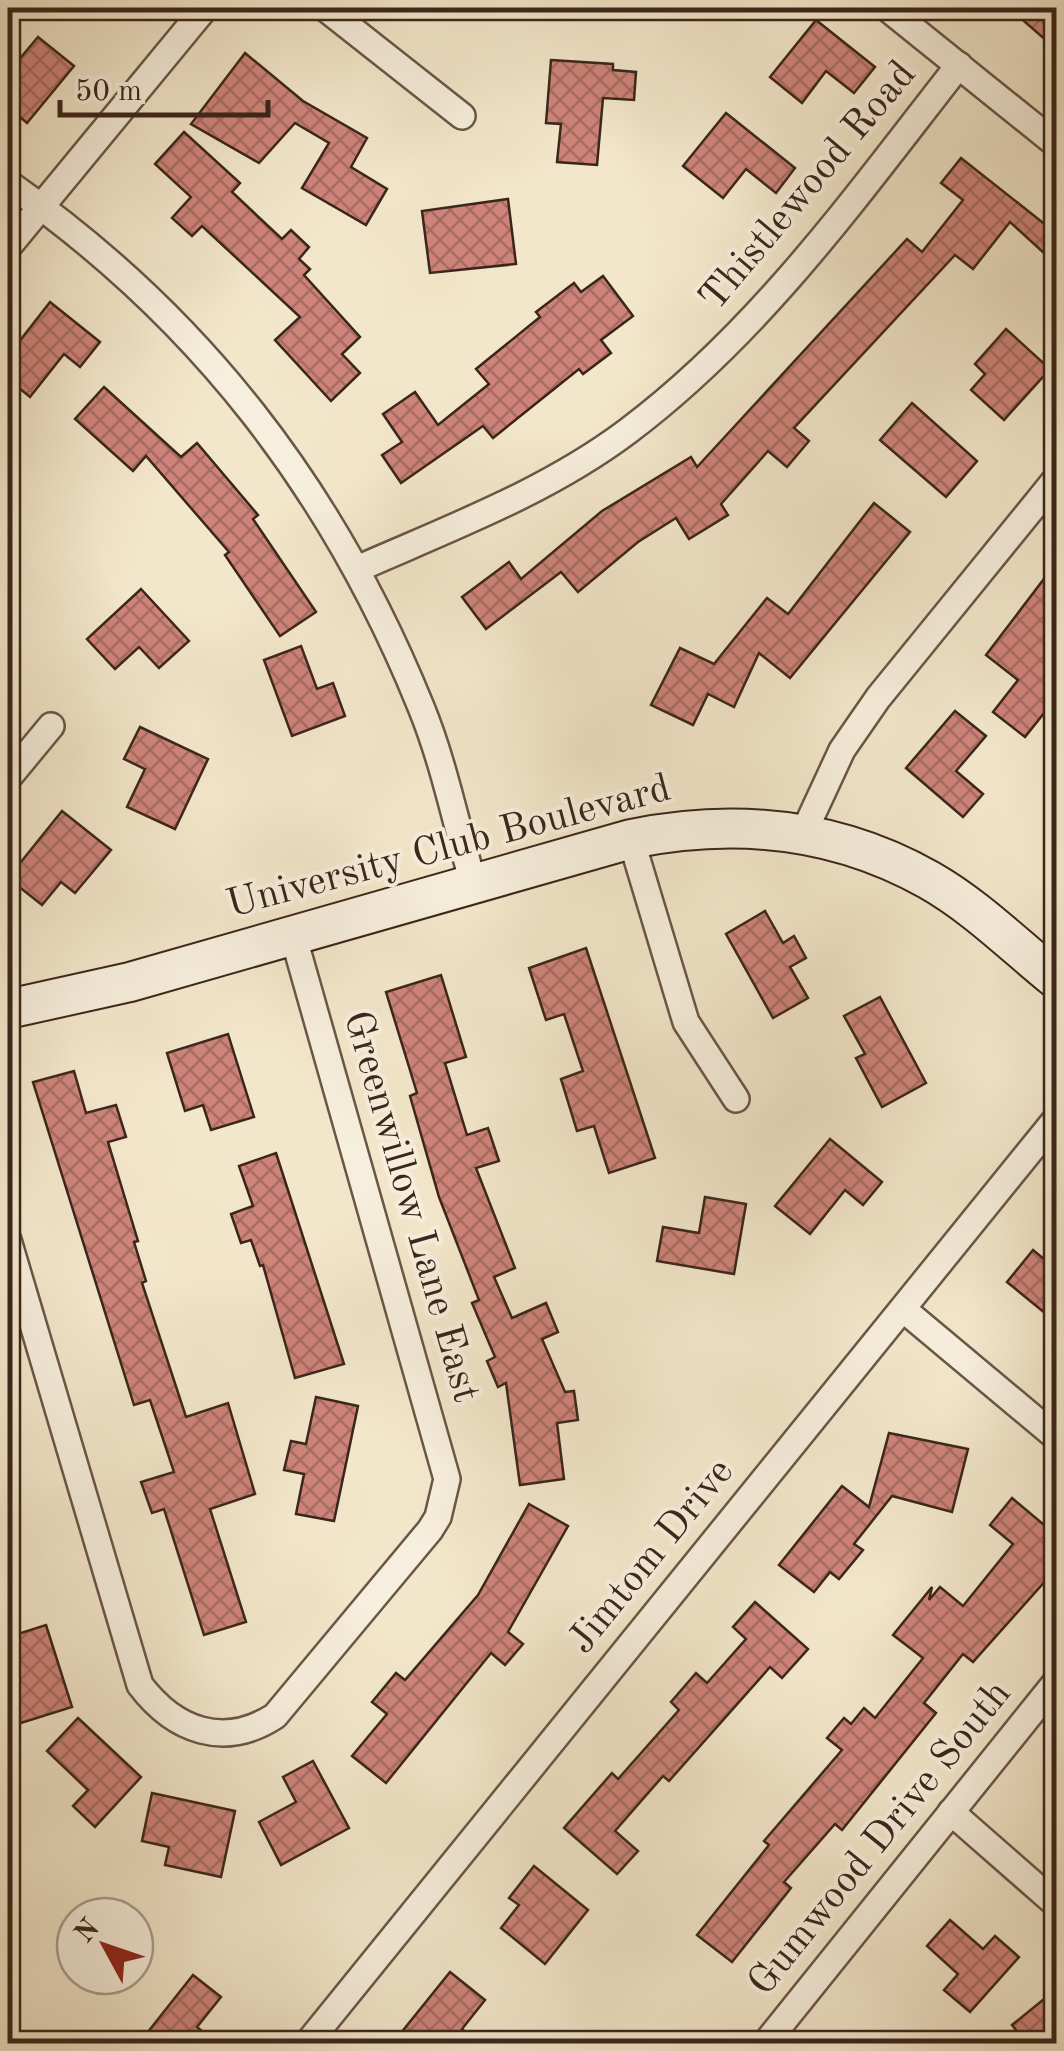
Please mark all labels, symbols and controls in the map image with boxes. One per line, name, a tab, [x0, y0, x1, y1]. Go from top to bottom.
scale bar	[60, 55, 268, 117]
street label: Thistlewood Road	[694, 55, 924, 319]
text: 50 m	[75, 77, 142, 107]
street label: University Club Boulevard	[223, 769, 675, 927]
street label: Greenwillow Lane East	[335, 1007, 485, 1407]
street label: Jimtom Drive	[562, 1452, 742, 1662]
street label: Gumwood Drive South	[742, 1674, 1020, 2004]
north arrow	[55, 1896, 155, 1996]
text: N	[71, 1914, 106, 1949]

